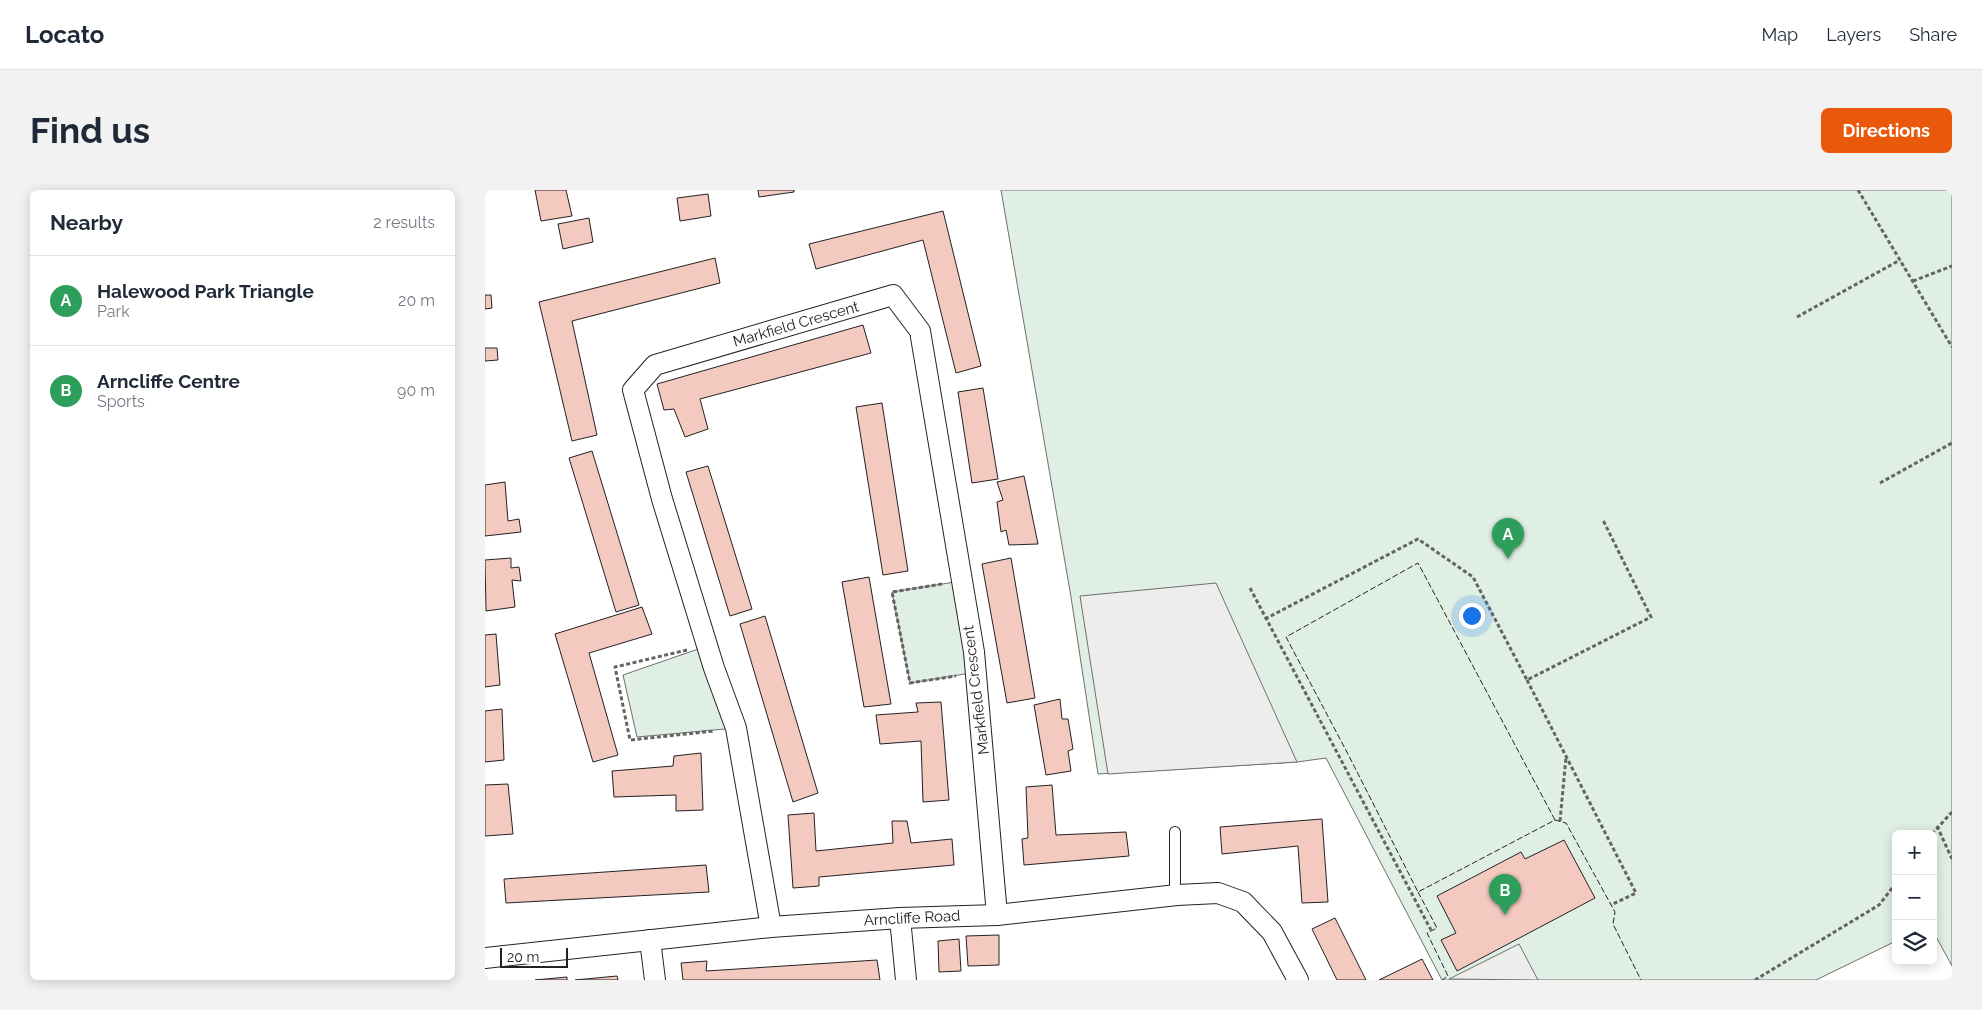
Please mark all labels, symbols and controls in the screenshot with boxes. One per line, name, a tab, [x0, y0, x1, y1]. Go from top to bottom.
text: Locato	[25, 20, 104, 49]
text: Map	[1762, 24, 1798, 45]
text: Layers	[1826, 24, 1881, 45]
text: Share	[1909, 24, 1957, 45]
button: Directions	[1821, 108, 1952, 153]
text: Find us	[30, 110, 150, 151]
text: Nearby	[50, 210, 123, 235]
text: 2 results	[373, 213, 435, 232]
text: Halewood Park Triangle	[97, 280, 314, 302]
text: A	[61, 291, 71, 310]
text: 20 m	[398, 291, 435, 310]
street label: Markfield Crescent	[731, 297, 861, 351]
text: Park	[97, 302, 130, 321]
text: Arncliffe Centre	[97, 370, 240, 392]
text: B	[61, 381, 71, 400]
text: 90 m	[397, 381, 435, 400]
text: Sports	[97, 392, 145, 411]
pin: A	[1492, 518, 1524, 559]
your location	[1459, 603, 1485, 629]
street label: Markfield Crescent	[959, 624, 993, 756]
map controls	[1892, 830, 1937, 965]
button: +	[1892, 830, 1937, 875]
pin: B	[1489, 874, 1521, 915]
button: −	[1892, 875, 1937, 920]
street label: Arncliffe Road	[863, 906, 961, 930]
button: layers	[1892, 920, 1937, 965]
scale bar	[500, 945, 567, 968]
text: 20 m	[507, 949, 539, 965]

